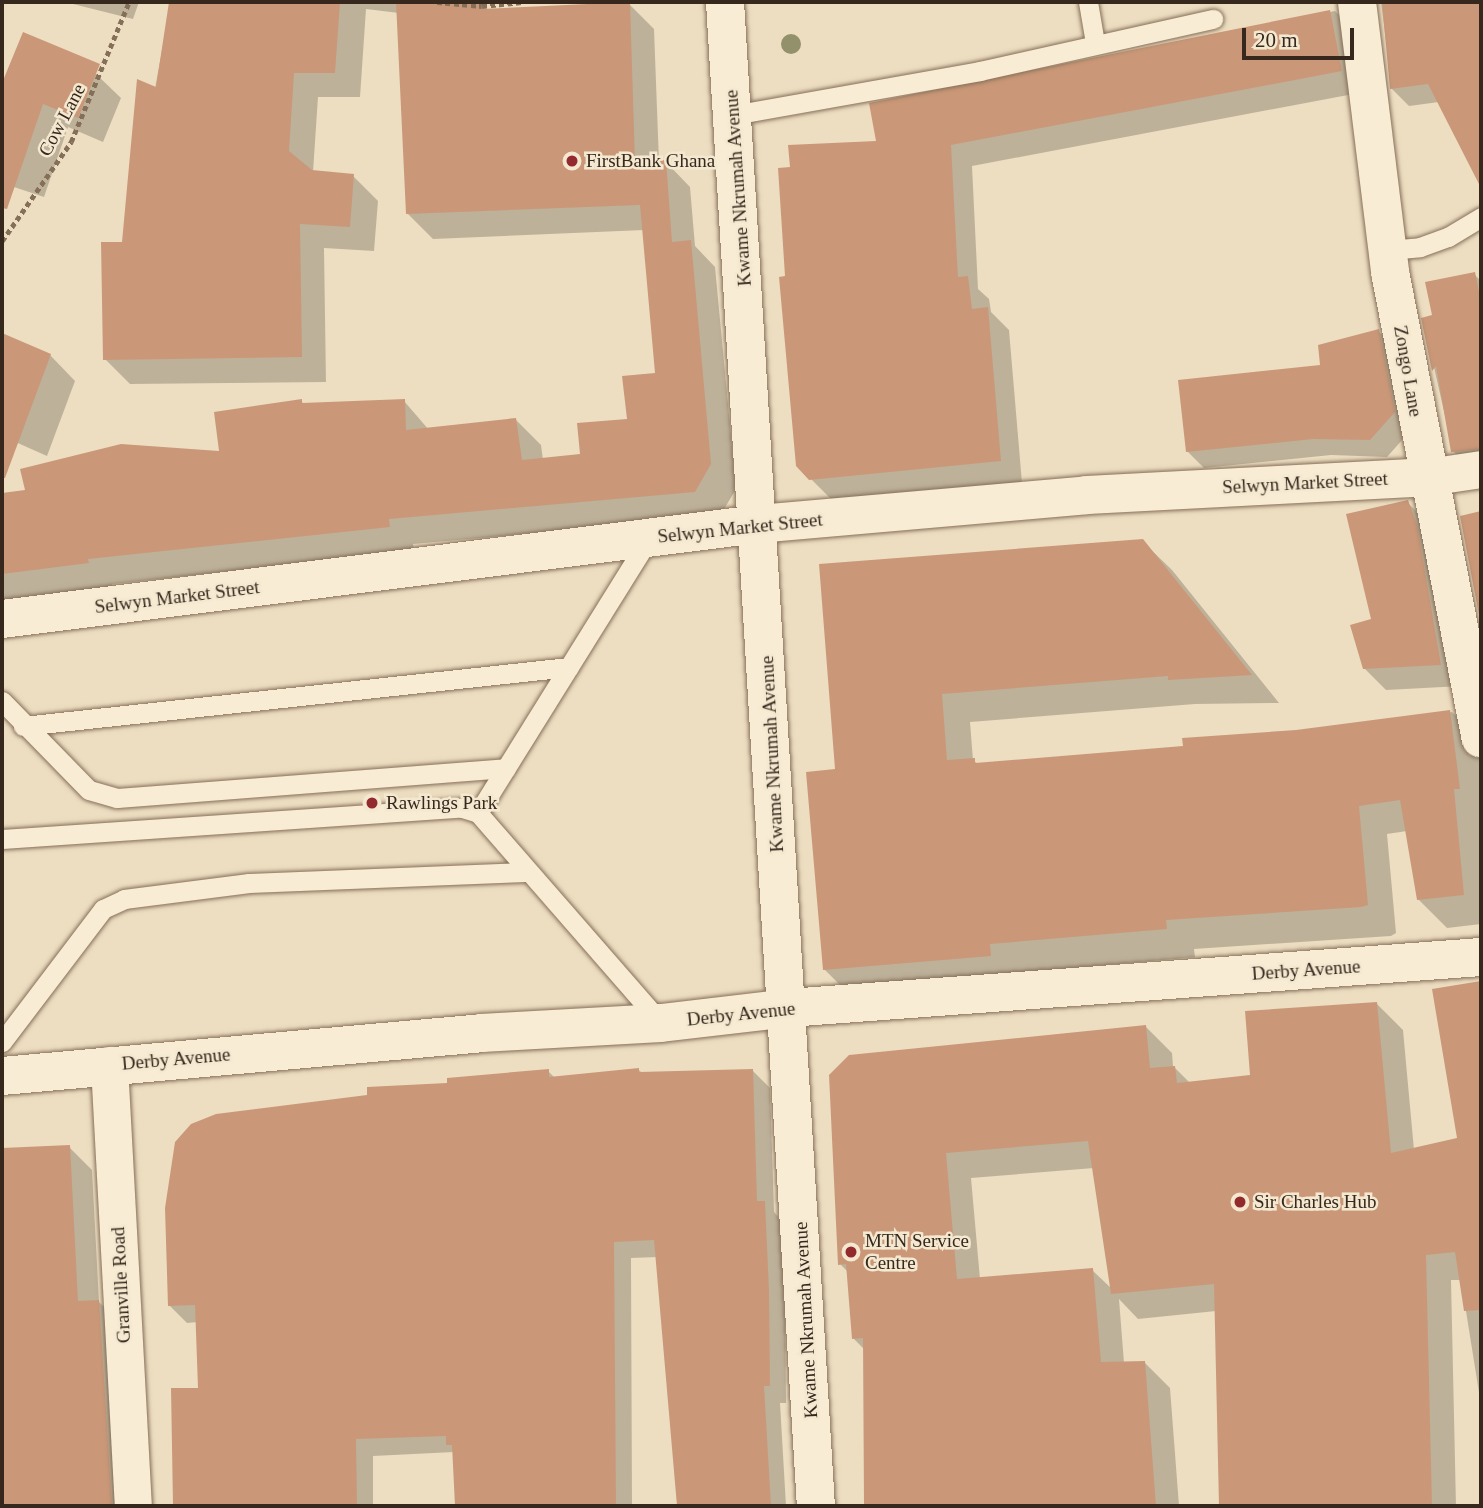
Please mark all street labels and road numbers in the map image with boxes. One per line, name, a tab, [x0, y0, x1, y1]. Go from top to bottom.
street label: Cow Lane	[33, 80, 91, 160]
street label: Kwame Nkrumah Avenue	[720, 88, 756, 288]
street label: Zongo Lane	[1389, 324, 1427, 418]
street label: Selwyn Market Street	[1222, 467, 1388, 499]
street label: Selwyn Market Street	[656, 508, 824, 548]
street label: Selwyn Market Street	[93, 576, 261, 618]
street label: Kwame Nkrumah Avenue	[755, 655, 789, 853]
street label: Derby Avenue	[1250, 955, 1362, 985]
street label: Derby Avenue	[685, 997, 797, 1031]
street label: Derby Avenue	[120, 1043, 232, 1075]
street label: Kwame Nkrumah Avenue	[789, 1221, 823, 1419]
street label: Granville Road	[107, 1226, 135, 1344]

